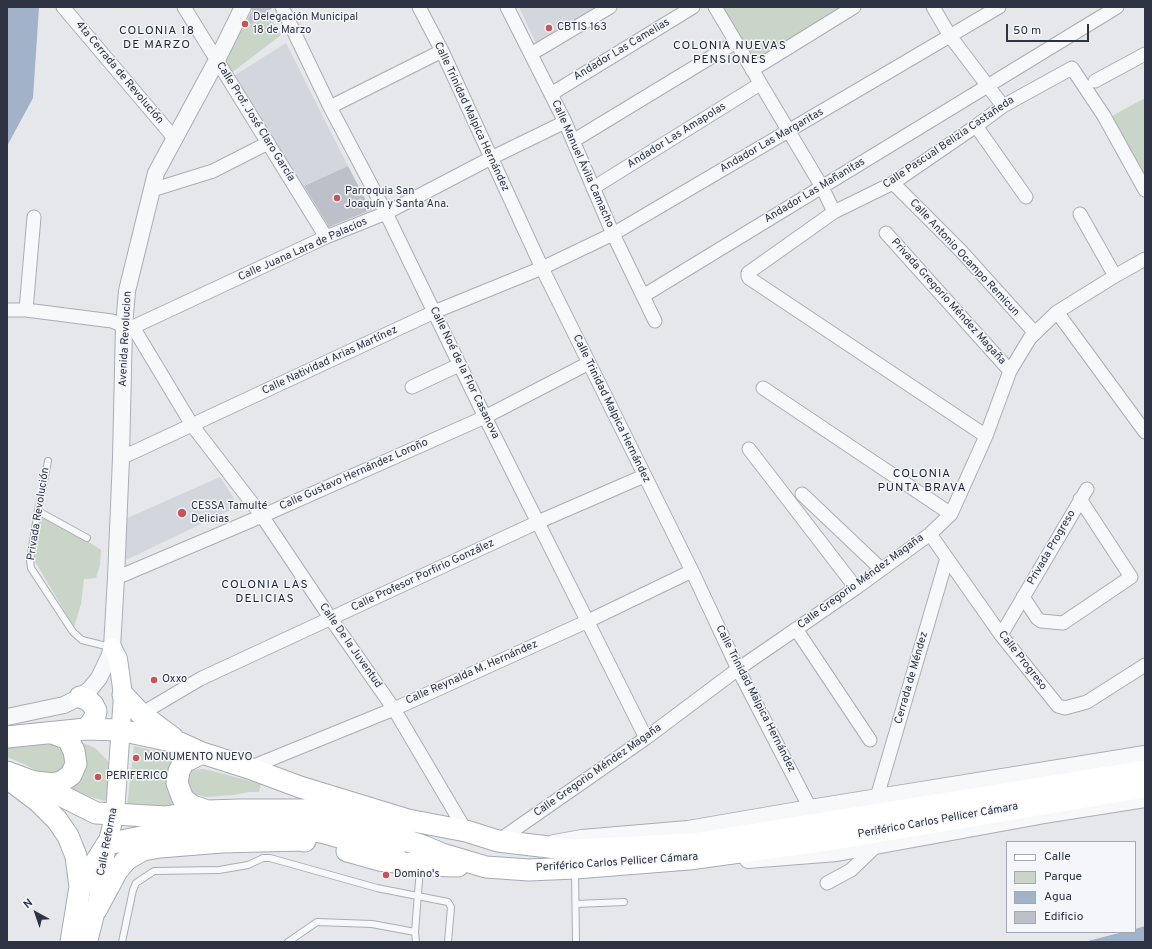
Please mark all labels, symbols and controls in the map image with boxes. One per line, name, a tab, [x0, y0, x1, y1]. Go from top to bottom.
place label: Delegación Municipal 18 de Marzo	[253, 11, 358, 37]
street label: Andador Las Camelias	[572, 16, 672, 84]
scale bar	[1008, 16, 1091, 42]
street label: 4ta Cerrada de Revolución	[72, 19, 166, 127]
marker: Delegación Municipal 18 de Marzo	[240, 19, 250, 29]
place label: CBTIS 163	[557, 21, 607, 35]
marker: CBTIS 163	[544, 23, 554, 33]
text: 50 m	[1013, 23, 1041, 39]
district label: COLONIA 18 DE MARZO	[119, 25, 195, 53]
street label: Calle Trinidad Malpica Hernández	[431, 40, 511, 194]
district label: COLONIA NUEVAS PENSIONES	[673, 40, 787, 68]
street label: Calle Prof. José Claro García	[213, 60, 297, 184]
street label: Calle Pascual Belizia Castañeda	[881, 94, 1017, 192]
street label: Calle Manuel Ávila Camacho	[548, 98, 616, 230]
street label: Andador Las Amapolas	[625, 100, 729, 172]
street label: Andador Las Margaritas	[718, 106, 826, 176]
street label: Andador Las Mañanitas	[762, 156, 868, 226]
place label: Parroquia San Joaquín y Santa Ana.	[345, 185, 449, 211]
marker: Parroquia San Joaquín y Santa Ana.	[332, 193, 342, 203]
street label: Calle Antonio Ocampo Remicun	[906, 197, 1022, 319]
street label: Calle Juana Lara de Palacios	[236, 215, 370, 285]
street label: Privada Gregorio Méndez Magaña	[888, 236, 1008, 368]
street label: Avenida Revolucion	[117, 291, 135, 387]
street label: Calle Noé de la Flor Casanova	[426, 305, 502, 441]
street label: Calle Natividad Arias Martínez	[260, 324, 400, 398]
street label: Calle Trinidad Malpica Hernández	[569, 333, 653, 485]
street label: Calle Gustavo Hernández Loroño	[278, 436, 430, 514]
street label: Privada Revolución	[25, 467, 53, 561]
district label: COLONIA PUNTA BRAVA	[877, 468, 967, 496]
place label: CESSA Tamulté Delicias	[191, 500, 267, 526]
marker: CESSA Tamulté Delicias	[176, 507, 188, 519]
street label: Privada Progreso	[1025, 508, 1079, 588]
street label: Calle Gregorio Méndez Magaña	[795, 532, 927, 632]
street label: Calle Profesor Porfirio González	[349, 537, 497, 615]
district label: COLONIA LAS DELICIAS	[221, 579, 309, 607]
street label: Calle De la Juventud	[316, 601, 384, 691]
street label: Calle Trinidad Malpica Hernández	[712, 623, 798, 775]
street label: Calle Progreso	[995, 629, 1049, 693]
street label: Cerrada de Méndez	[893, 630, 931, 726]
street label: Calle Reynalda M. Hernández	[404, 638, 540, 708]
place label: Oxxo	[162, 673, 187, 687]
marker: Oxxo	[149, 675, 159, 685]
street label: Calle Gregorio Méndez Magaña	[532, 722, 664, 820]
place label: MONUMENTO NUEVO	[144, 751, 253, 765]
marker: MONUMENTO NUEVO	[131, 753, 141, 763]
place label: PERIFERICO	[106, 770, 168, 784]
marker: PERIFERICO	[93, 772, 103, 782]
street label: Periférico Carlos Pellicer Cámara	[857, 800, 1019, 842]
street label: Calle Reforma	[95, 807, 121, 877]
legend	[1006, 841, 1136, 933]
text: Calle	[1044, 849, 1071, 865]
street label: Periférico Carlos Pellicer Cámara	[535, 851, 699, 875]
place label: Domino's	[394, 868, 440, 882]
text: Parque	[1044, 869, 1082, 885]
marker: Domino's	[381, 870, 391, 880]
text: Agua	[1044, 889, 1072, 905]
north arrow	[16, 893, 56, 933]
text: N	[21, 896, 36, 912]
text: Edificio	[1044, 909, 1083, 925]

